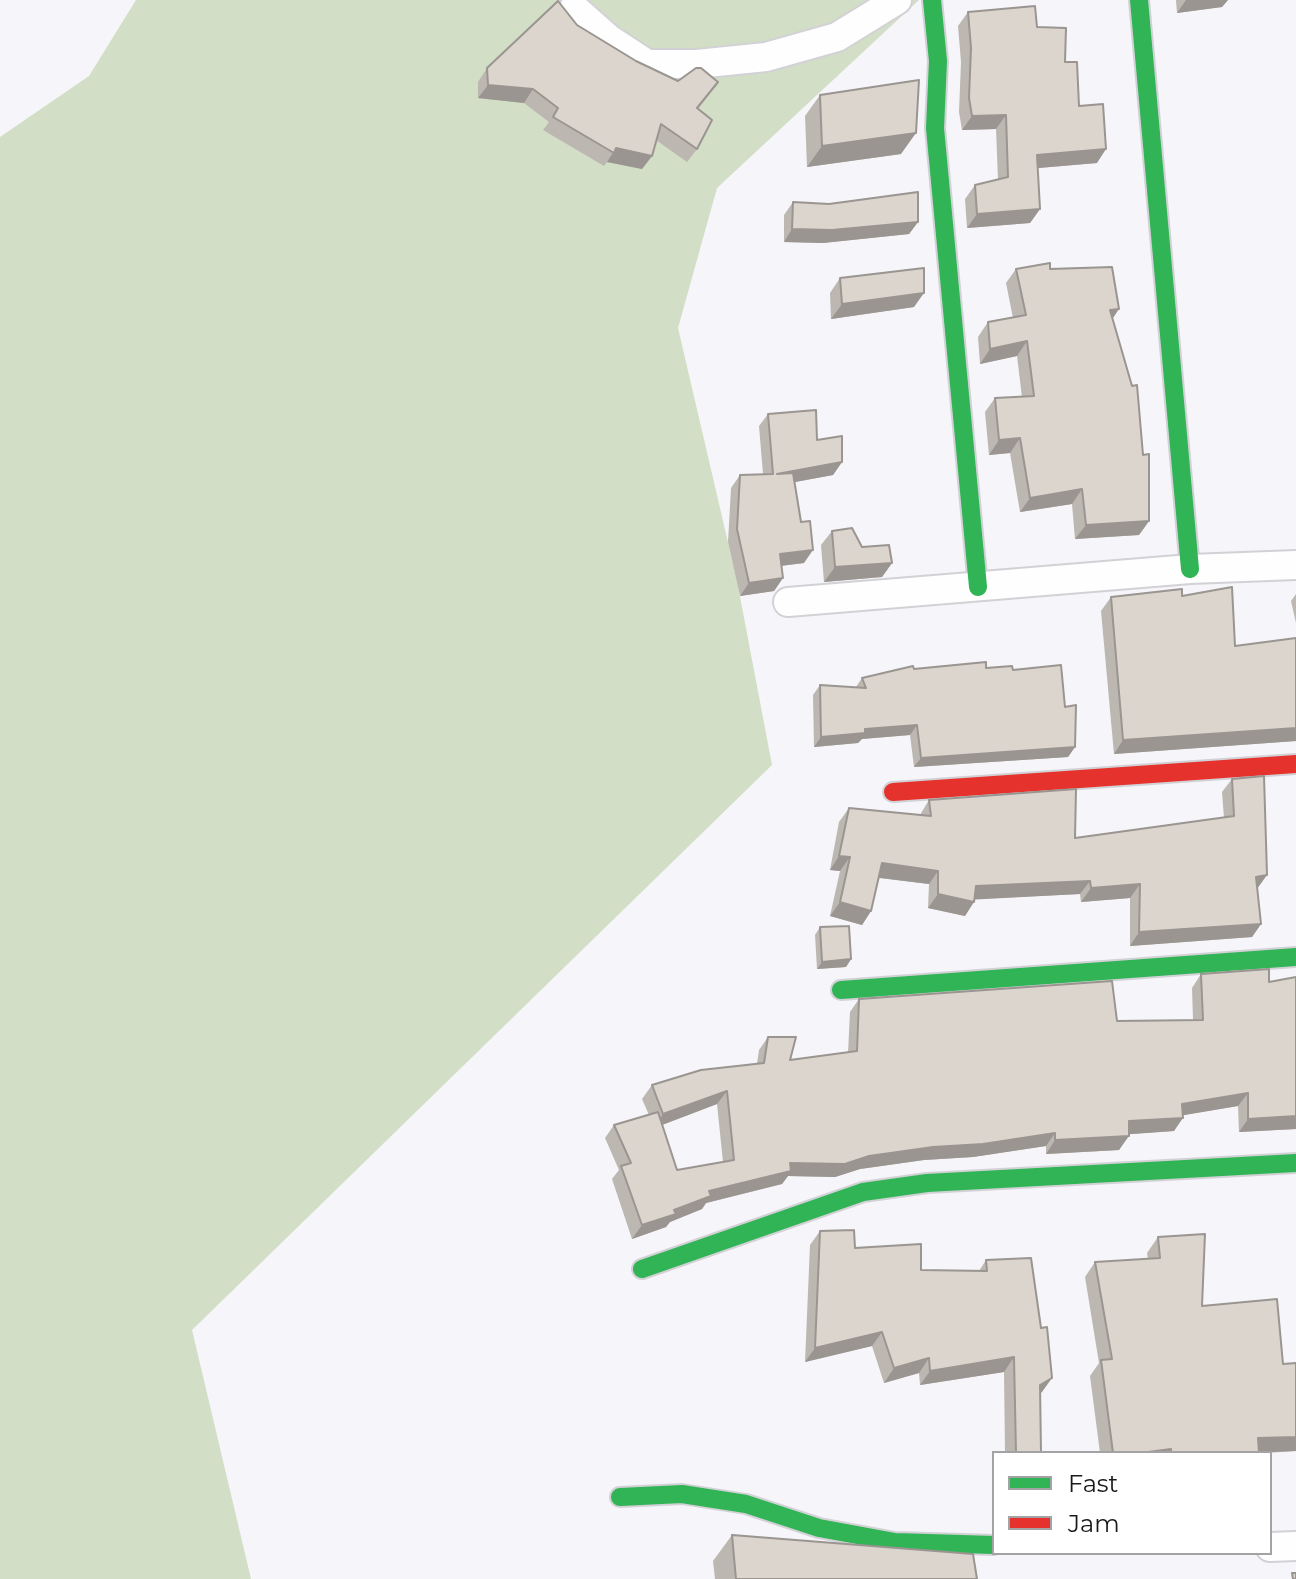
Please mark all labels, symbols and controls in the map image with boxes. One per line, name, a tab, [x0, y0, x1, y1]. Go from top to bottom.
legend	[992, 1451, 1272, 1555]
text: Fast	[1068, 1469, 1118, 1498]
text: Jam	[1068, 1509, 1120, 1538]

